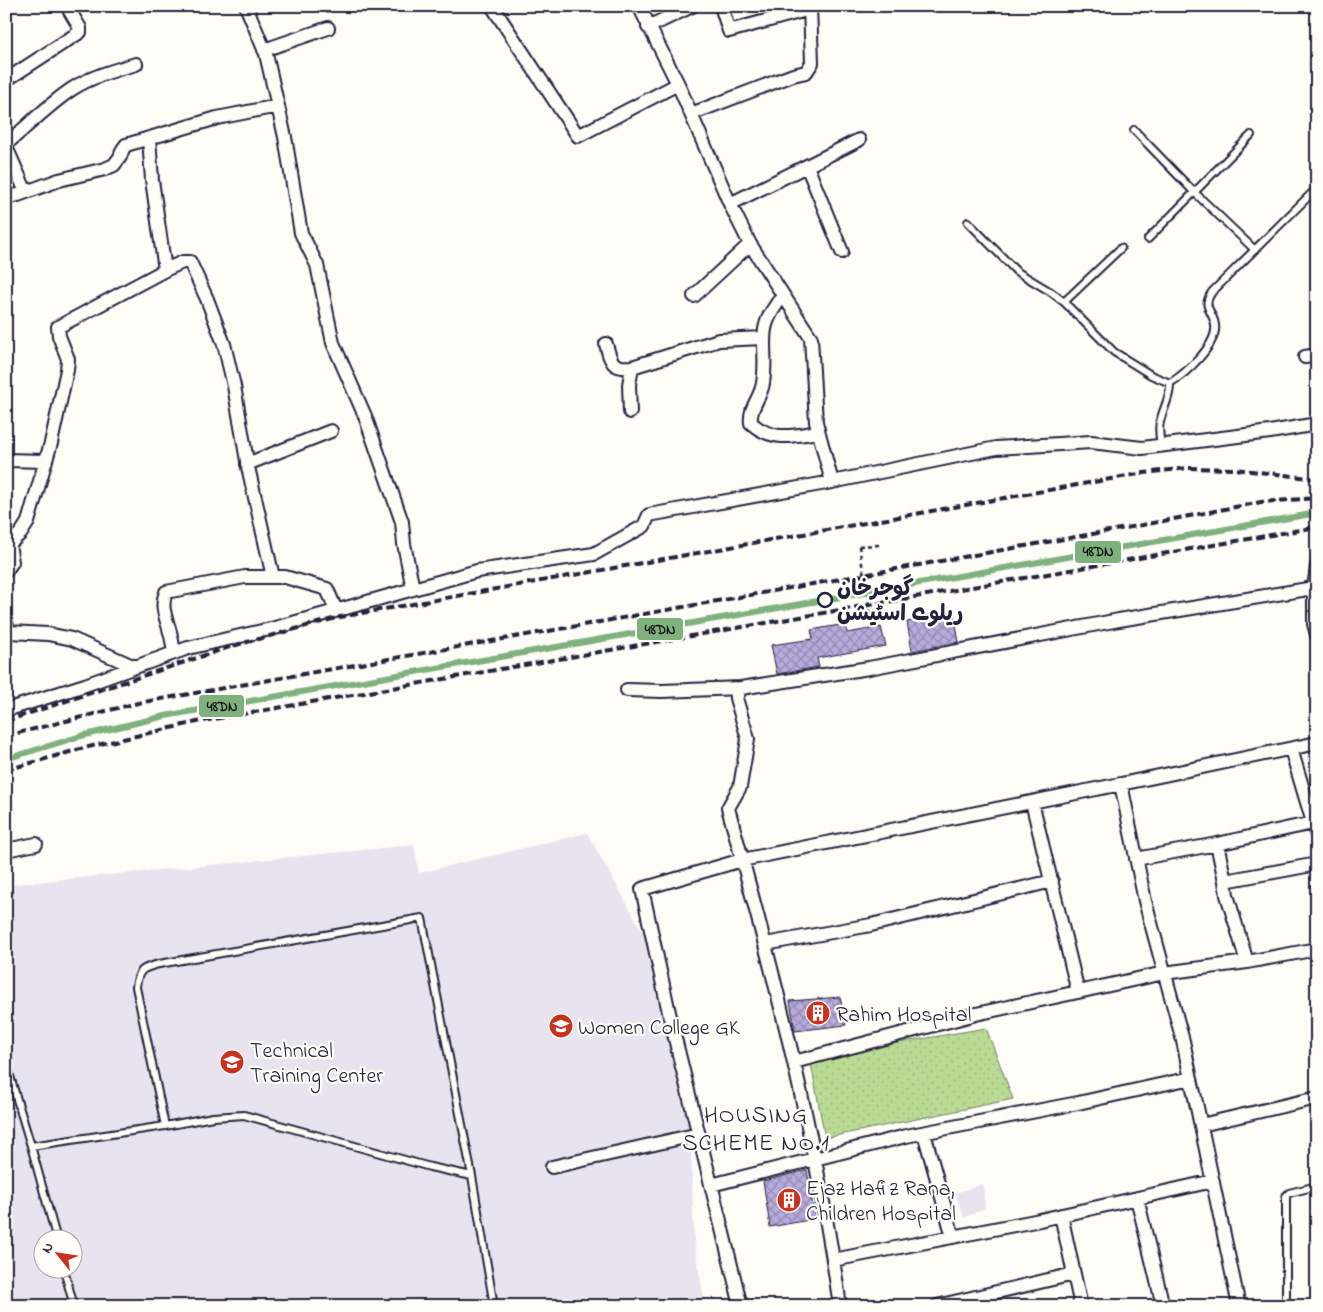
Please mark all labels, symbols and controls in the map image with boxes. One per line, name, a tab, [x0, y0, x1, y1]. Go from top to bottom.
line badge: 48DN	[1074, 540, 1122, 564]
text: 48DN	[1082, 542, 1113, 563]
place label: گوجرخان ریلوے اسٹیشن	[837, 574, 963, 631]
marker: گوجرخان ریلوے اسٹیشن	[817, 592, 833, 608]
line badge: 48DN	[636, 617, 684, 641]
text: 48DN	[644, 620, 675, 641]
line badge: 48DN	[198, 694, 245, 718]
text: 48DN	[206, 697, 237, 718]
building icon: Rahim Hospital	[805, 1000, 831, 1026]
place label: Rahim Hospital	[836, 1000, 971, 1032]
school or university icon: Women College GK	[548, 1013, 574, 1039]
place label: Women College GK	[578, 1013, 740, 1046]
place label: Technical Training Center	[250, 1036, 383, 1094]
school or university icon: Technical Training Center	[219, 1049, 245, 1075]
district label: HOUSING SCHEME NO.1	[682, 1099, 830, 1162]
place label: Ejaz Hafiz Rana, Children Hospital	[806, 1174, 956, 1231]
building icon: Ejaz Hafiz Rana, Children Hospital	[776, 1187, 802, 1213]
north arrow	[32, 1230, 82, 1280]
text: N	[37, 1239, 59, 1258]

